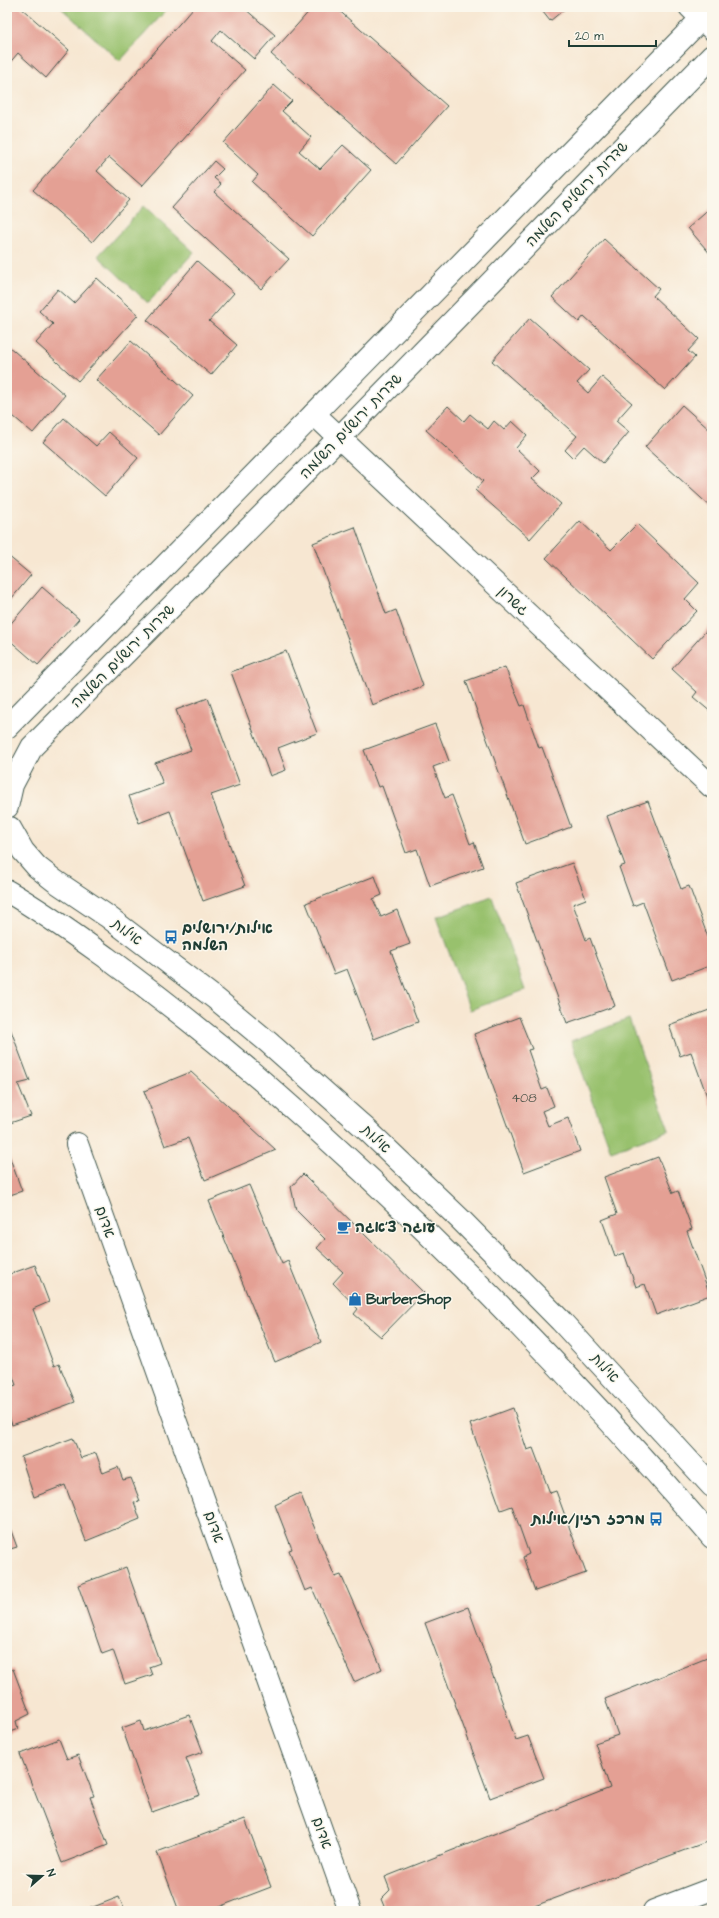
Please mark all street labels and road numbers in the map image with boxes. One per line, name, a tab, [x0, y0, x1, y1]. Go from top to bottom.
street label: שדרות ירושלים השלמה	[521, 136, 633, 252]
street label: שדרות ירושלים השלמה	[295, 368, 407, 484]
street label: גשרון	[493, 581, 533, 621]
street label: שדרות ירושלים השלמה	[66, 599, 180, 713]
street label: אילות	[106, 913, 147, 951]
street label: אילות	[356, 1119, 396, 1158]
street label: אדום	[90, 1203, 121, 1241]
street label: אילות	[585, 1348, 624, 1388]
street label: אדום	[199, 1508, 230, 1546]
street label: אדום	[307, 1814, 338, 1852]

